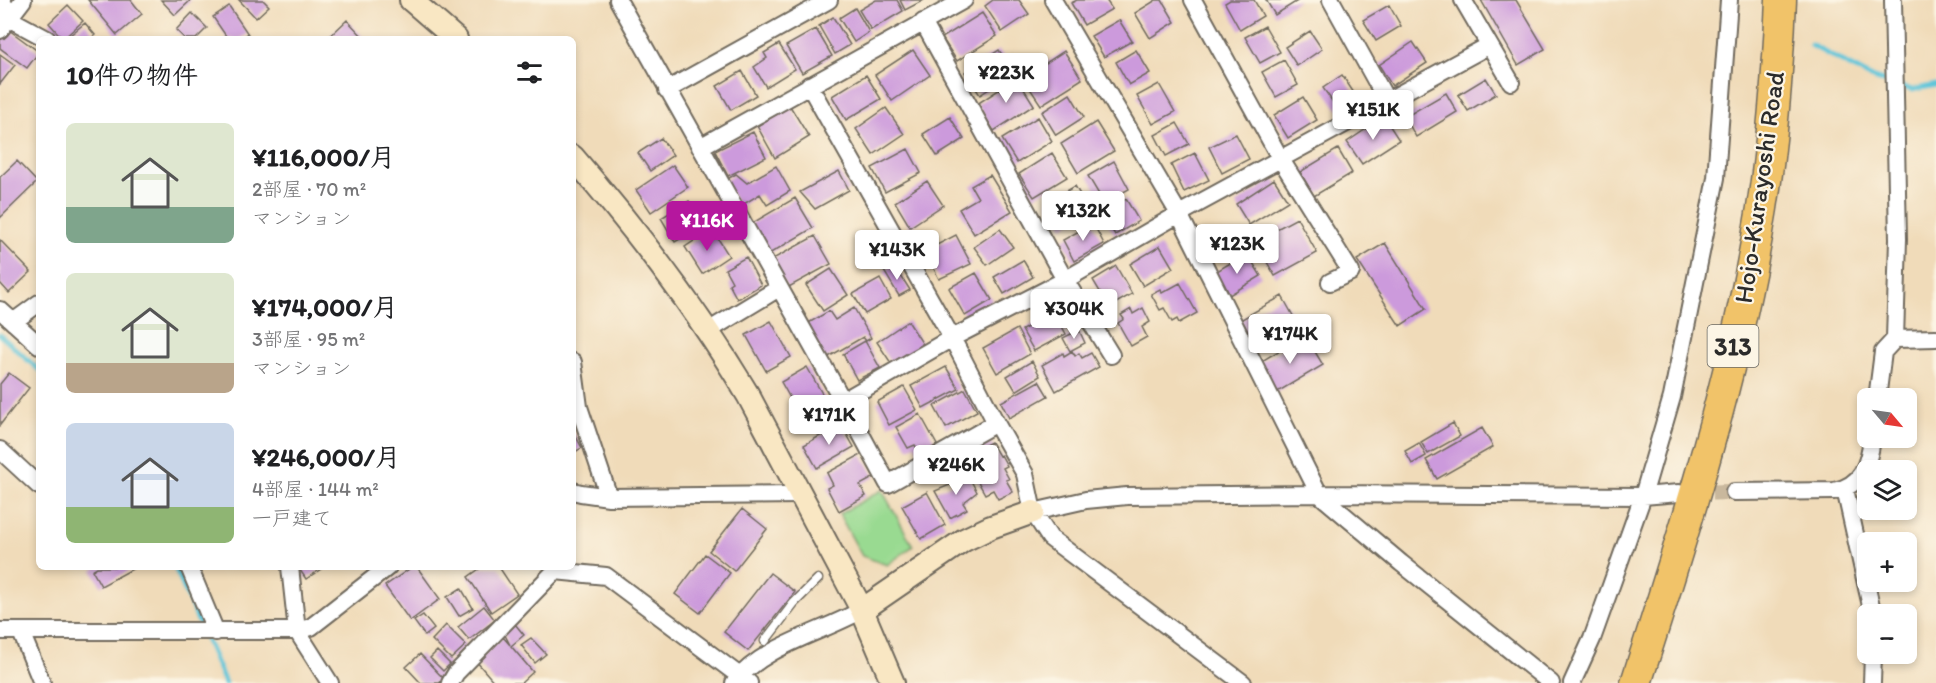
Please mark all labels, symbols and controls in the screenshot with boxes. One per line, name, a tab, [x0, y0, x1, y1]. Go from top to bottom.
pin: ¥223K	[964, 53, 1048, 104]
icon: filters	[513, 56, 546, 89]
text: 10件の物件	[66, 59, 198, 91]
text: ¥223K	[978, 60, 1034, 84]
street label: Hojo-Kurayoshi Road	[1727, 69, 1791, 305]
pin: ¥151K	[1331, 90, 1415, 141]
text: ¥151K	[1346, 97, 1400, 121]
text: ¥116,000/月	[252, 141, 396, 173]
icon: home	[114, 147, 186, 219]
text: 2部屋 · 70 m²	[252, 177, 366, 201]
pin: ¥132K	[1041, 191, 1125, 242]
text: ¥132K	[1056, 198, 1110, 222]
pin: ¥116K	[665, 201, 749, 252]
text: マンション	[252, 206, 351, 230]
text: ¥116K	[680, 208, 734, 232]
pin: ¥123K	[1195, 224, 1279, 275]
pin: ¥143K	[855, 230, 939, 281]
text: ¥123K	[1210, 231, 1264, 255]
text: ¥143K	[869, 237, 925, 261]
pin: ¥304K	[1032, 289, 1116, 340]
text: ¥174,000/月	[252, 291, 398, 323]
text: ¥304K	[1044, 296, 1104, 320]
icon: home	[114, 297, 186, 369]
pin: ¥174K	[1248, 314, 1332, 365]
text: ¥174K	[1262, 321, 1318, 345]
road number: 313	[1708, 325, 1758, 367]
text: 3部屋 · 95 m²	[252, 327, 365, 351]
text: マンション	[252, 356, 351, 380]
north arrow	[1857, 388, 1917, 448]
map controls	[1857, 388, 1917, 664]
pin: ¥171K	[787, 395, 871, 446]
text: ¥171K	[803, 402, 855, 426]
text: ¥246,000/月	[252, 441, 401, 473]
pin: ¥246K	[914, 445, 998, 496]
icon: home	[114, 447, 186, 519]
text: ¥246K	[927, 452, 985, 476]
button: layers	[1857, 460, 1917, 520]
text: 4部屋 · 144 m²	[252, 477, 379, 501]
text: 一戸建て	[252, 506, 332, 530]
button: +	[1857, 532, 1917, 592]
button: −	[1857, 604, 1917, 664]

